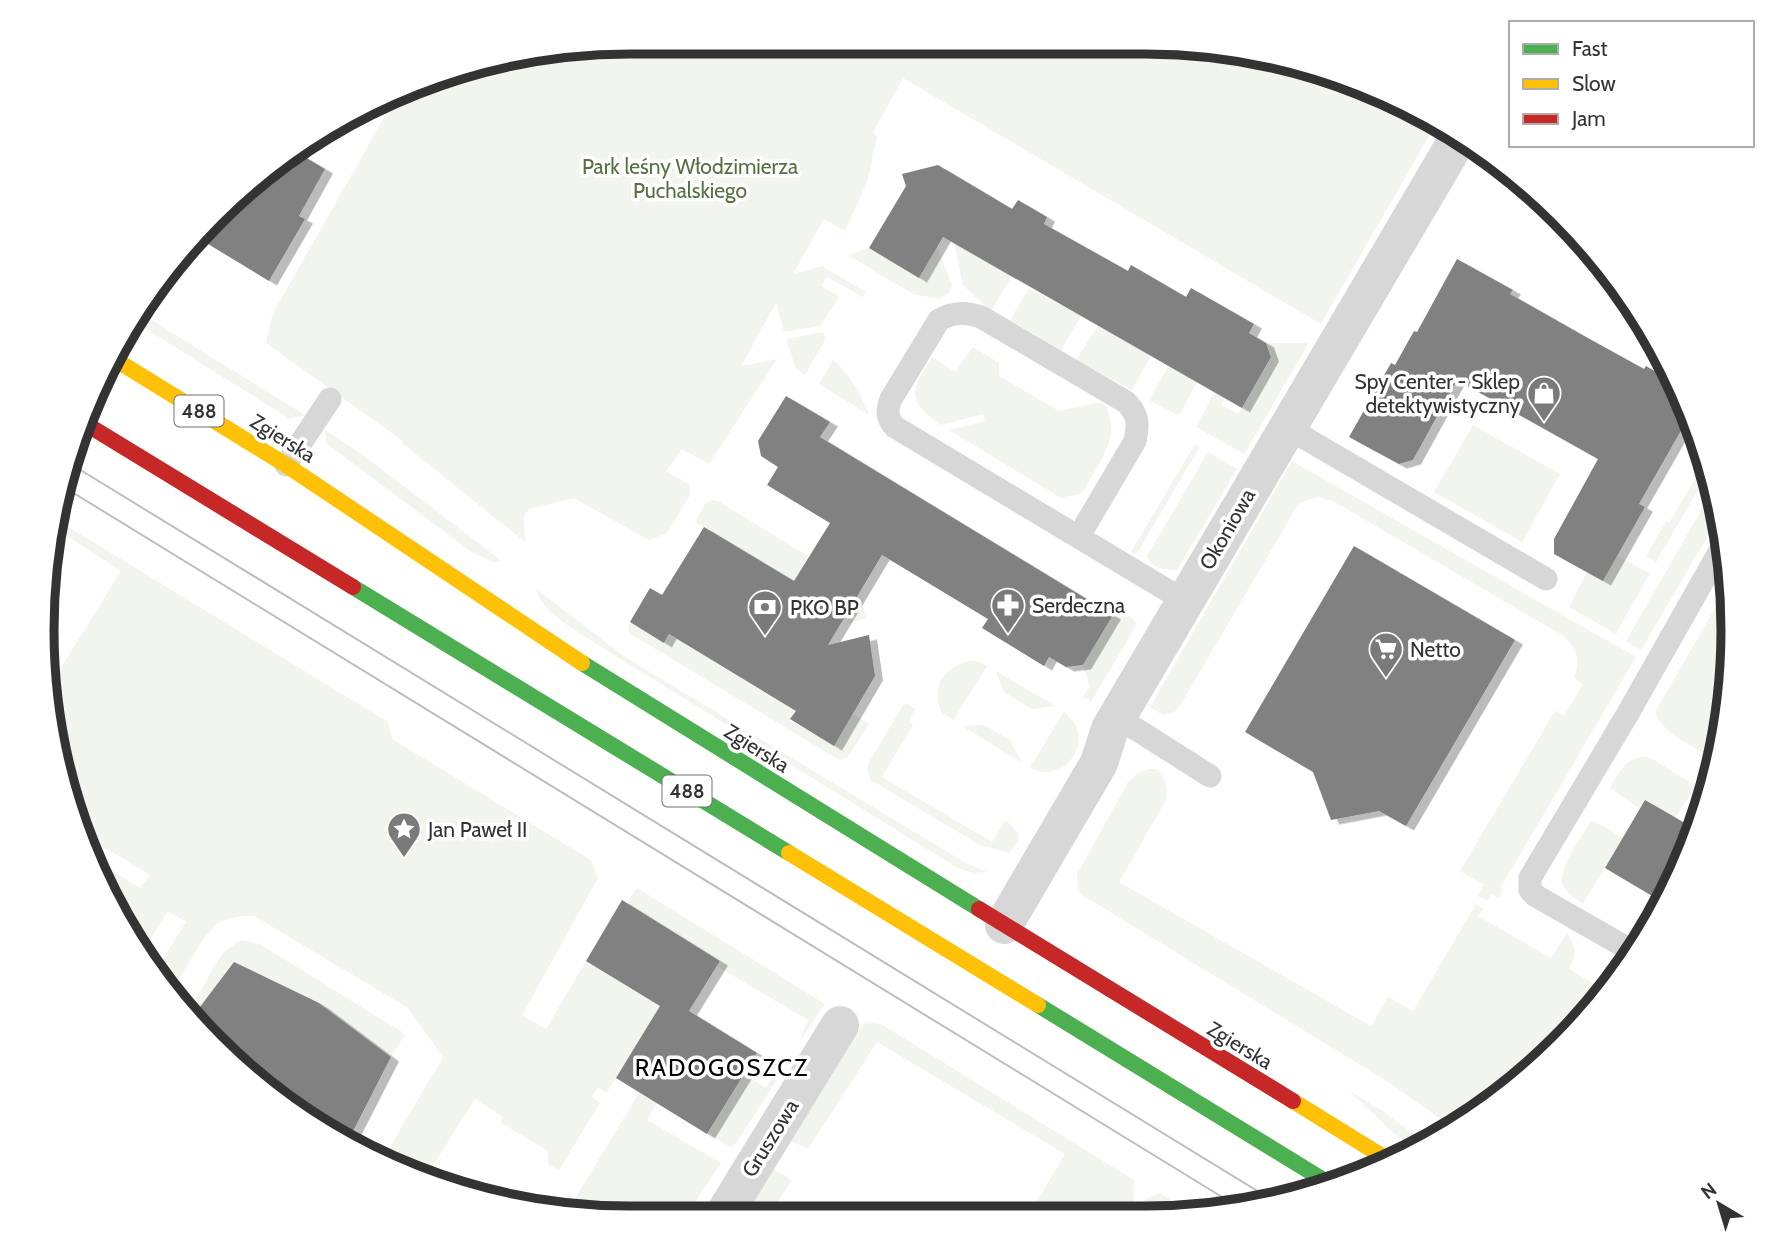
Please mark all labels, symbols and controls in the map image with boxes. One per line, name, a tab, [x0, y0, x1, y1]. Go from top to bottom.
legend	[1509, 21, 1754, 147]
text: Fast	[1572, 36, 1608, 61]
text: Slow	[1572, 71, 1616, 96]
text: Jam	[1571, 106, 1606, 131]
park label: Park leśny Włodzimierza Puchalskiego	[582, 154, 798, 203]
place label: Spy Center - Sklep detektywistyczny	[1355, 369, 1520, 418]
shop icon: Spy Center - Sklep detektywistyczny	[1525, 374, 1563, 423]
road number: 488	[174, 396, 224, 426]
street label: Zgierska	[246, 408, 320, 468]
street label: Okoniowa	[1194, 484, 1260, 574]
pharmacy icon: Serdeczna	[989, 586, 1027, 635]
bank icon: PKO BP	[746, 588, 784, 637]
place label: Serdeczna	[1032, 593, 1125, 618]
place label: PKO BP	[790, 595, 859, 620]
supermarket icon: Netto	[1367, 630, 1405, 679]
place label: Netto	[1410, 637, 1461, 662]
street label: Zgierska	[720, 718, 794, 778]
road number: 488	[662, 776, 712, 806]
place icon: Jan Paweł II	[385, 810, 423, 859]
place label: Jan Paweł II	[427, 817, 527, 842]
street label: Zgierska	[1203, 1016, 1277, 1074]
district label: RADOGOSZCZ	[635, 1053, 809, 1082]
street label: Gruszowa	[736, 1095, 804, 1181]
north arrow	[1684, 1169, 1754, 1239]
text: N	[1696, 1178, 1721, 1204]

